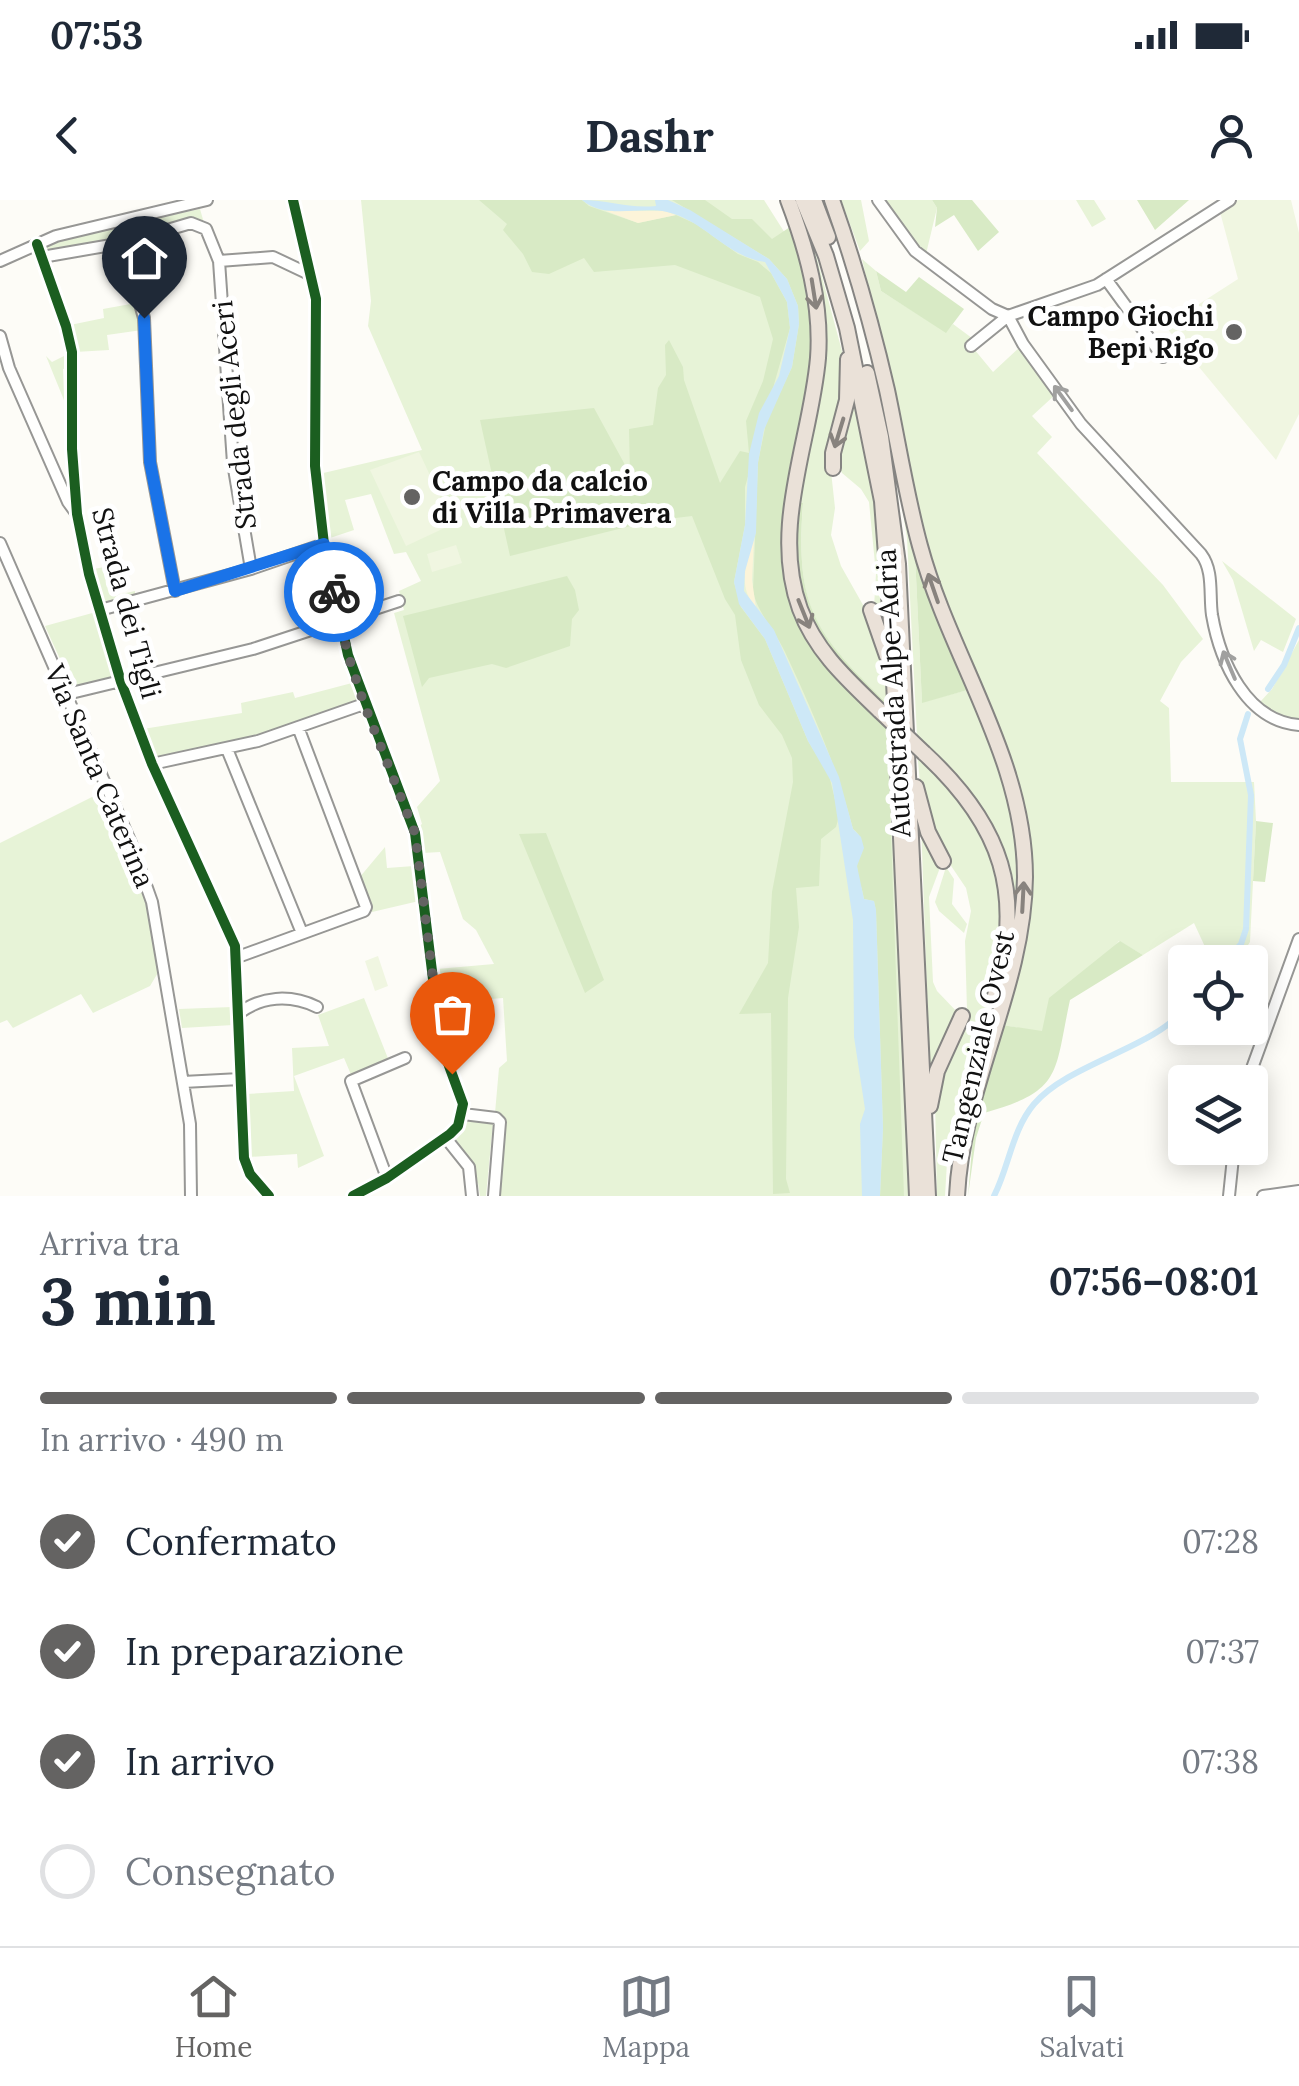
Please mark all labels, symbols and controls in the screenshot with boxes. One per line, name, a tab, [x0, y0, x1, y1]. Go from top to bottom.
text: 07:53	[50, 11, 143, 59]
text: Dashr	[585, 107, 714, 164]
icon: back	[40, 108, 95, 163]
icon: person	[1204, 108, 1259, 163]
pin	[102, 216, 187, 319]
icon: home	[117, 231, 172, 286]
one-way arrow	[805, 277, 824, 310]
place label: Campo Giochi Bepi Rigo	[1027, 298, 1214, 366]
street label: Strada degli Aceri	[204, 299, 264, 531]
marker: Campo Giochi Bepi Rigo	[1223, 321, 1245, 343]
one-way arrow	[1052, 385, 1073, 413]
one-way arrow	[829, 416, 847, 448]
place label: Campo da calcio di Villa Primavera	[432, 463, 672, 531]
marker: Campo da calcio di Villa Primavera	[401, 486, 423, 508]
street label: Strada dei Tigli	[84, 504, 170, 702]
courier	[284, 542, 384, 642]
street label: Autostrada Alpe-Adria	[867, 548, 919, 839]
icon: bike	[307, 565, 362, 620]
one-way arrow	[923, 573, 941, 605]
one-way arrow	[796, 598, 814, 629]
one-way arrow	[1219, 650, 1237, 681]
street label: Via Santa Caterina	[36, 658, 163, 893]
one-way arrow	[1014, 881, 1033, 913]
street label: Tangenziale Ovest	[934, 927, 1022, 1167]
map controls	[1168, 945, 1268, 1165]
button: locate	[1168, 945, 1268, 1045]
pin	[410, 972, 495, 1075]
icon: bag	[425, 987, 480, 1042]
button: layers	[1168, 1065, 1268, 1165]
text: Arriva tra	[40, 1223, 180, 1264]
text: 07:56–08:01	[1049, 1257, 1259, 1305]
text: 3 min	[40, 1260, 216, 1343]
text: In arrivo · 490 m	[40, 1419, 284, 1460]
icon: check	[40, 1514, 95, 1569]
text: Confermato	[125, 1517, 337, 1565]
text: 07:28	[1182, 1521, 1259, 1562]
icon: check	[40, 1624, 95, 1679]
text: In preparazione	[125, 1627, 404, 1675]
text: 07:37	[1185, 1631, 1259, 1672]
icon: check	[40, 1734, 95, 1789]
text: In arrivo	[125, 1737, 275, 1785]
text: 07:38	[1181, 1741, 1259, 1782]
text: Consegnato	[125, 1847, 335, 1895]
tab: Home	[175, 1969, 253, 2065]
tab: Mappa	[602, 1969, 690, 2065]
tab: Salvati	[1040, 1969, 1124, 2065]

